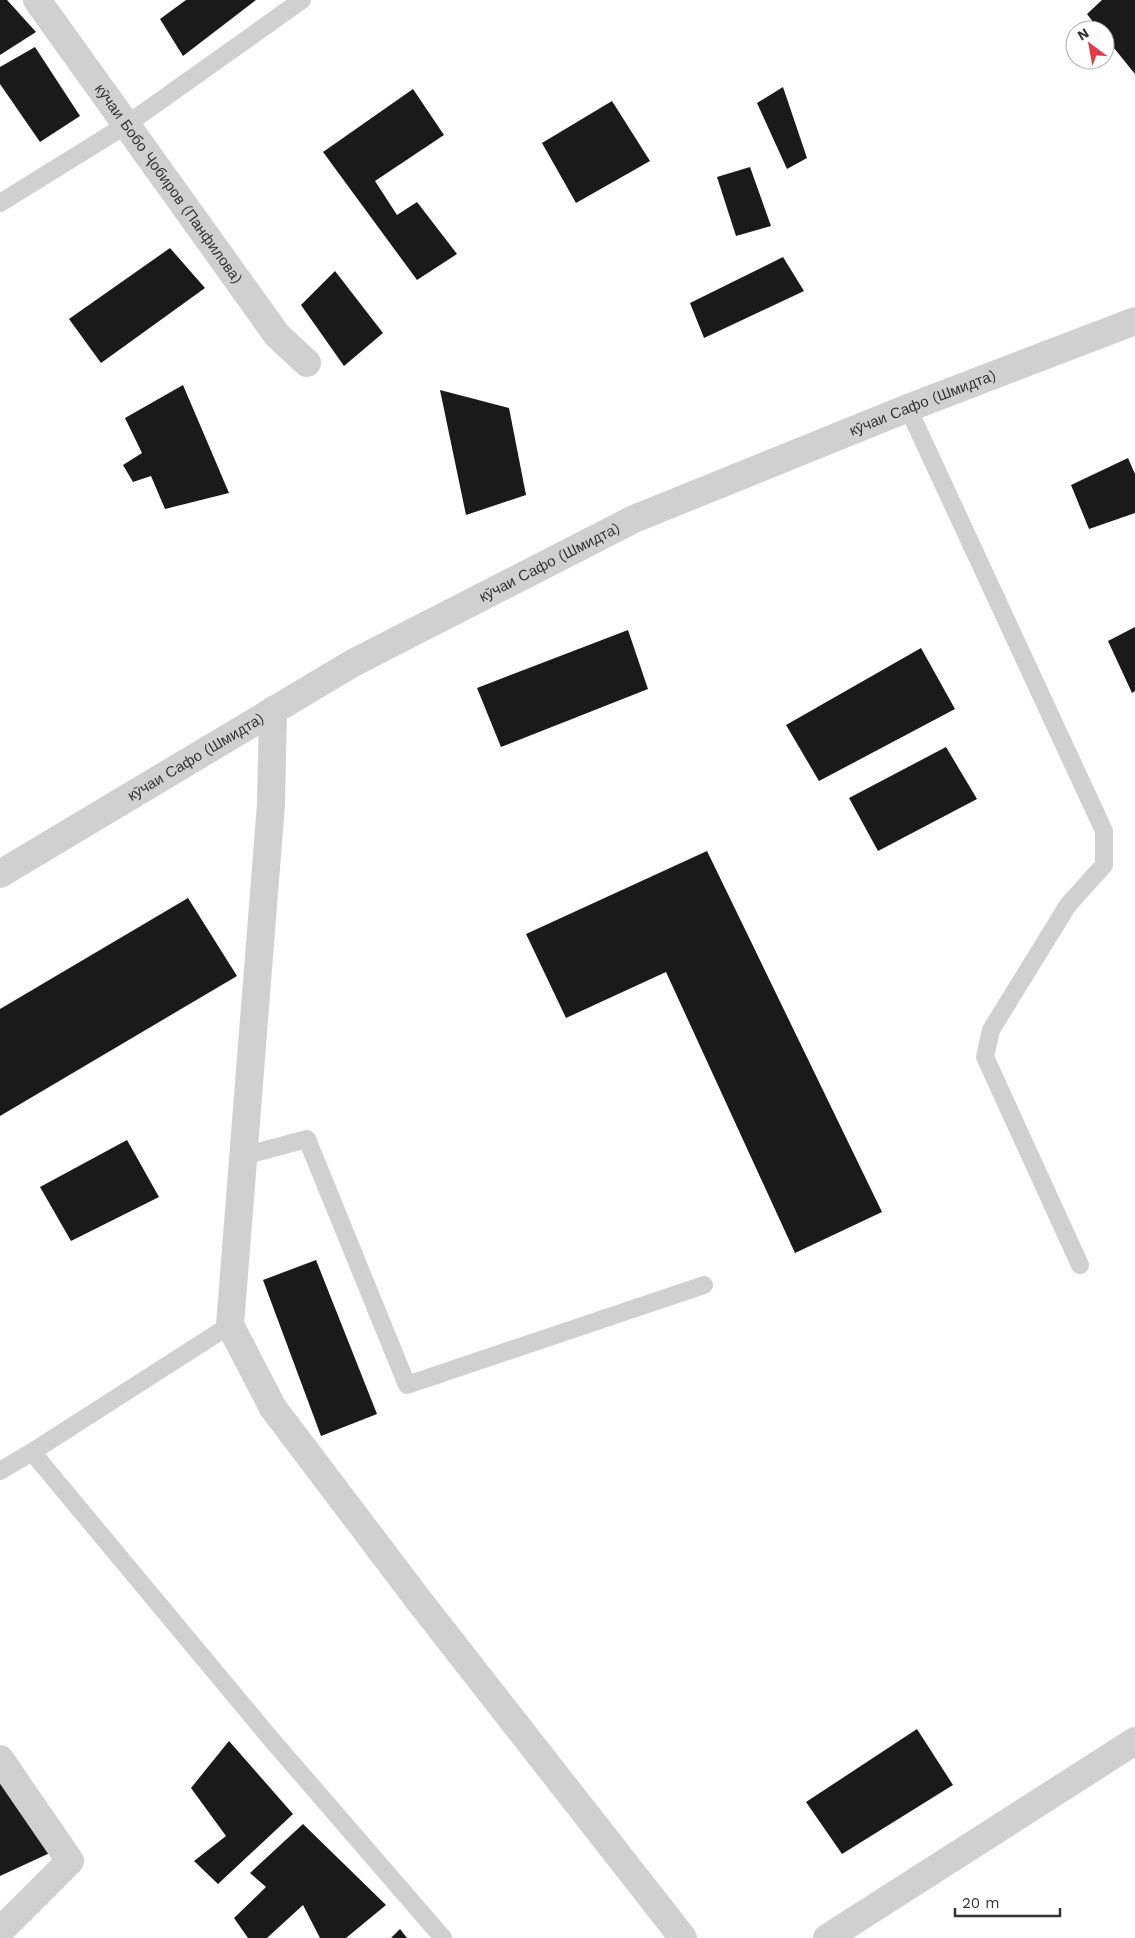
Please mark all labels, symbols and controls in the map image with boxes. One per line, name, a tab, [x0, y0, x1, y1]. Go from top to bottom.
north arrow	[1065, 20, 1115, 70]
text: N	[1074, 24, 1092, 44]
street label: кӯчаи Бобо Ҷобиров (Панфилова)	[91, 80, 246, 287]
street label: кӯчаи Сафо (Шмидта)	[847, 366, 998, 440]
street label: кӯчаи Сафо (Шмидта)	[476, 519, 623, 606]
street label: кӯчаи Сафо (Шмидта)	[124, 709, 267, 805]
scale bar	[955, 1886, 1060, 1918]
text: 20 m	[962, 1894, 1000, 1912]

